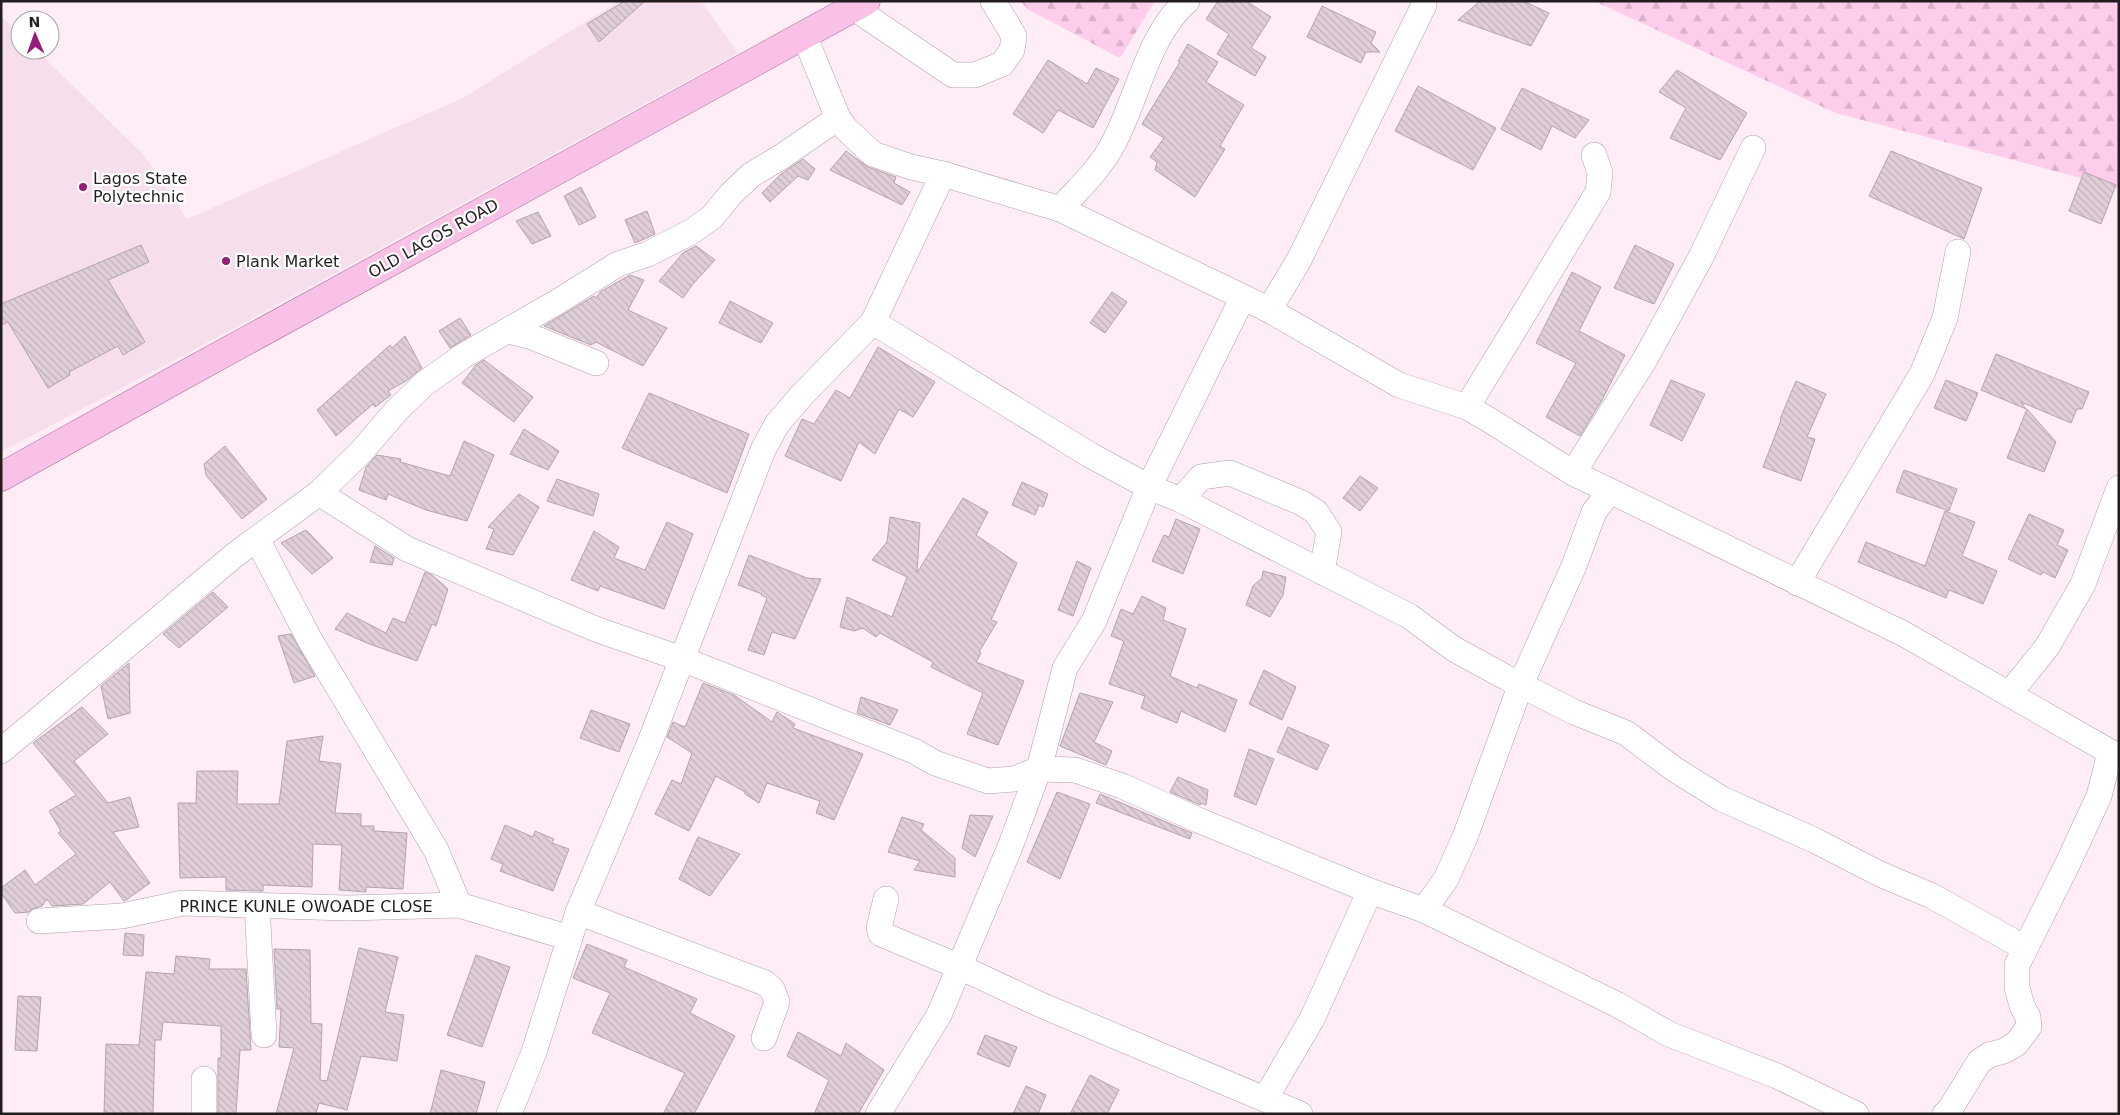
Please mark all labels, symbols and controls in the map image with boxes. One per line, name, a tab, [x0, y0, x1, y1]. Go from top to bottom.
north arrow	[10, 10, 60, 60]
text: N	[28, 14, 41, 30]
place label: Lagos State Polytechnic	[93, 169, 187, 206]
marker: Lagos State Polytechnic	[77, 181, 89, 193]
street label: OLD LAGOS ROAD	[365, 195, 502, 282]
place label: Plank Market	[236, 252, 339, 271]
marker: Plank Market	[220, 255, 232, 267]
street label: PRINCE KUNLE OWOADE CLOSE	[179, 897, 433, 916]

